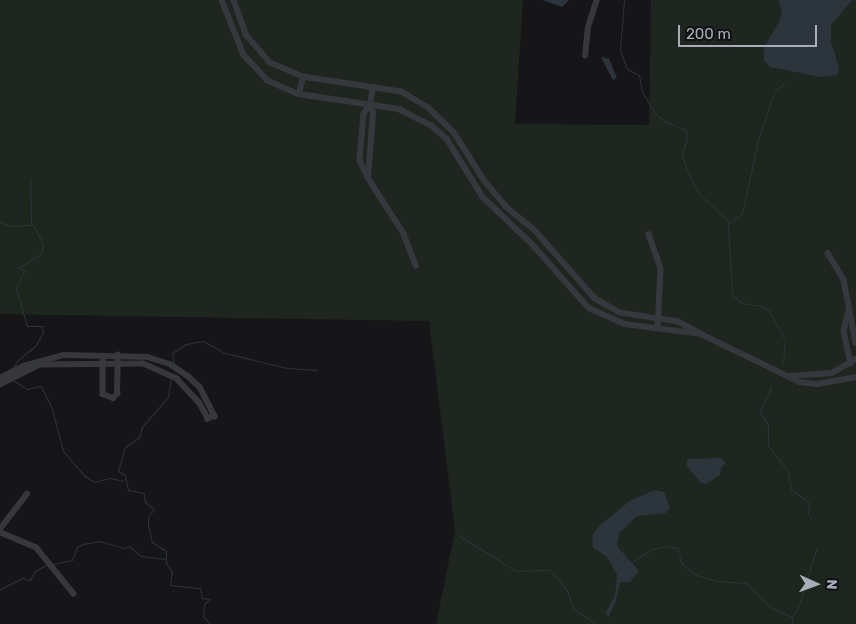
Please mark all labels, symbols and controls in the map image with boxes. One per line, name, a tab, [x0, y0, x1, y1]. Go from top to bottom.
scale bar	[681, 15, 820, 47]
text: 200 m	[686, 25, 731, 43]
north arrow	[791, 559, 841, 609]
text: N	[823, 579, 840, 590]

